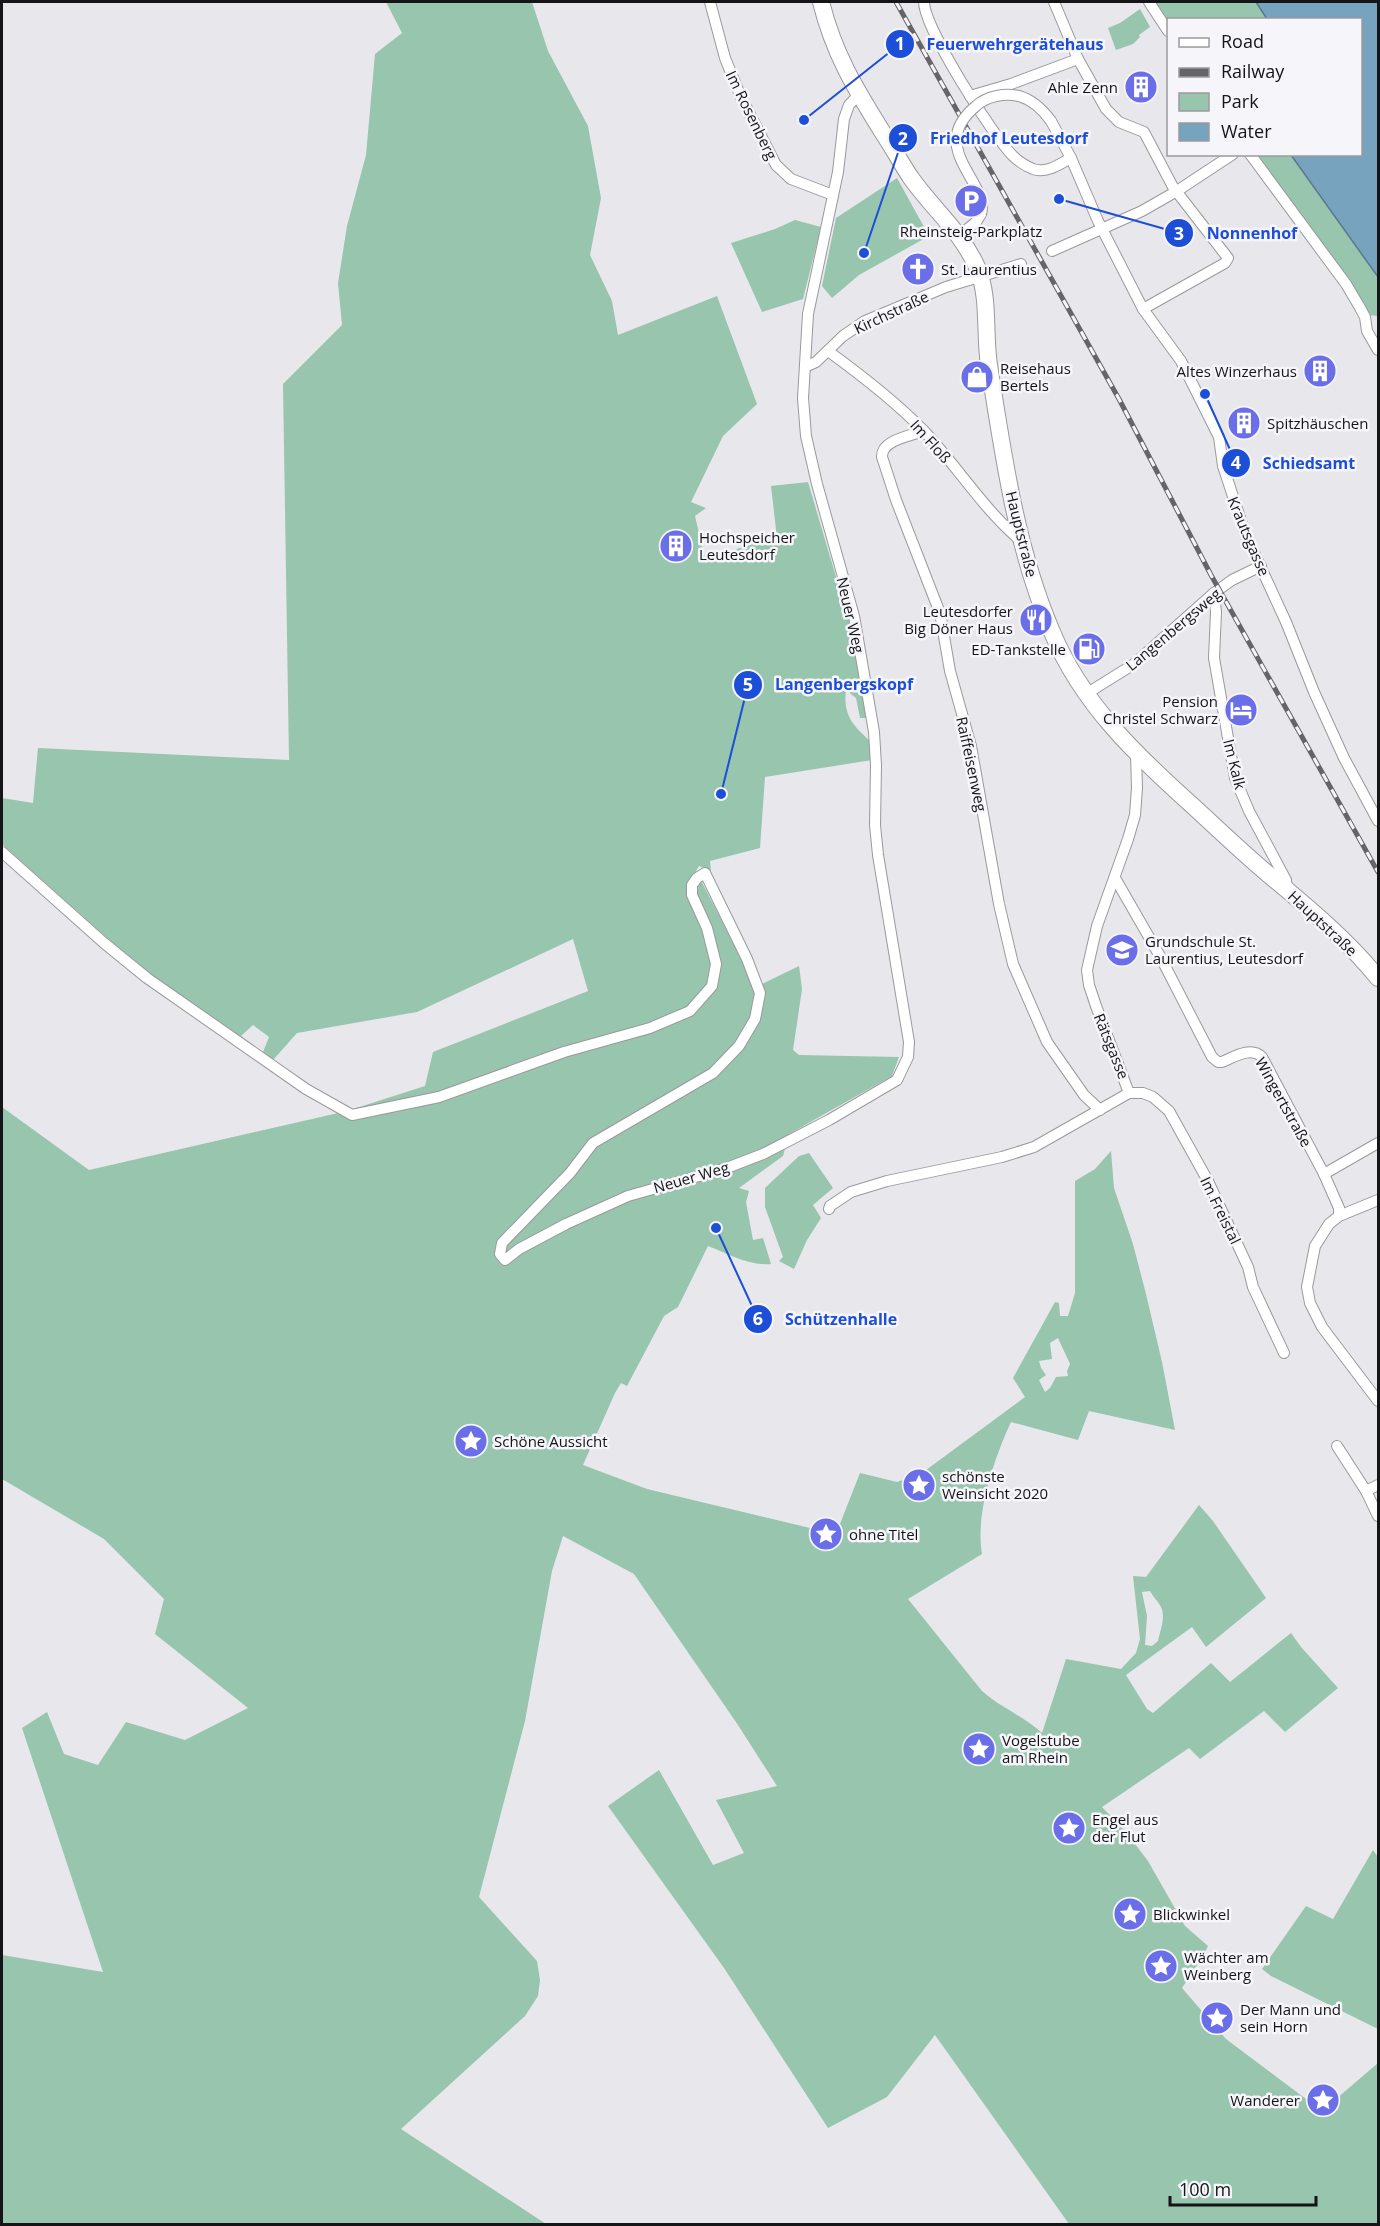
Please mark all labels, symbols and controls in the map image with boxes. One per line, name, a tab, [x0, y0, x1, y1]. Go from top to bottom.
legend	[1167, 18, 1362, 156]
callout: Feuerwehrgerätehaus	[885, 27, 1116, 61]
text: Road	[1221, 29, 1264, 53]
text: 1	[895, 31, 905, 55]
text: Feuerwehrgerätehaus	[927, 33, 1103, 55]
text: Railway	[1221, 59, 1285, 83]
street label: Im Rosenberg	[722, 67, 782, 163]
building icon: Ahle Zenn	[1123, 69, 1159, 105]
place label: Ahle Zenn	[1048, 77, 1118, 97]
text: Park	[1221, 89, 1259, 113]
text: Water	[1221, 119, 1272, 143]
callout: Friedhof Leutesdorf	[888, 121, 1100, 155]
text: 2	[898, 126, 908, 150]
text: Friedhof Leutesdorf	[930, 127, 1089, 149]
parking icon: Rheinsteig-Parkplatz	[953, 183, 989, 219]
callout: Nonnenhof	[1164, 216, 1309, 250]
place label: Rheinsteig-Parkplatz	[900, 221, 1042, 241]
text: 3	[1174, 221, 1184, 245]
text: Nonnenhof	[1207, 222, 1298, 244]
church icon: St. Laurentius	[900, 251, 936, 287]
place label: St. Laurentius	[941, 259, 1037, 279]
street label: Kirchstraße	[850, 286, 932, 338]
building icon: Altes Winzerhaus	[1302, 353, 1338, 389]
place label: Reisehaus Bertels	[1000, 358, 1071, 395]
shop icon: Reisehaus Bertels	[959, 359, 995, 395]
place label: Altes Winzerhaus	[1177, 361, 1297, 381]
building icon: Spitzhäuschen	[1226, 405, 1262, 441]
place label: Spitzhäuschen	[1267, 413, 1368, 433]
street label: Im Floß	[906, 415, 956, 467]
callout: Schiedsamt	[1221, 446, 1367, 480]
text: 4	[1231, 450, 1241, 474]
text: Schiedsamt	[1263, 452, 1355, 474]
street label: Hauptstraße	[1002, 489, 1042, 579]
street label: Krautsgasse	[1223, 493, 1275, 579]
place label: Hochspeicher Leutesdorf	[699, 527, 795, 564]
building icon: Hochspeicher Leutesdorf	[658, 528, 694, 564]
street label: Neuer Weg	[833, 575, 869, 655]
street label: Langenbergsweg	[1121, 583, 1225, 675]
place label: Leutesdorfer Big Döner Haus	[904, 601, 1013, 638]
restaurant icon: Leutesdorfer Big Döner Haus	[1018, 602, 1054, 638]
fuel station icon: ED-Tankstelle	[1071, 631, 1107, 667]
place label: ED-Tankstelle	[971, 639, 1066, 659]
callout: Langenbergskopf	[733, 668, 925, 702]
text: 5	[743, 672, 753, 696]
text: Langenbergskopf	[775, 673, 914, 695]
place label: Pension Christel Schwarz	[1103, 691, 1218, 728]
hotel icon: Pension Christel Schwarz	[1223, 692, 1259, 728]
street label: Raiffeisenweg	[952, 715, 992, 813]
street label: Im Kalk	[1219, 737, 1251, 791]
street label: Hauptstraße	[1284, 886, 1362, 960]
place label: Grundschule St. Laurentius, Leutesdorf	[1145, 931, 1304, 968]
school or university icon: Grundschule St. Laurentius, Leutesdorf	[1104, 932, 1140, 968]
street label: Rätsgasse	[1090, 1010, 1134, 1082]
street label: Wingertstraße	[1251, 1054, 1317, 1150]
street label: Neuer Weg	[651, 1157, 731, 1197]
street label: Im Freistal	[1196, 1173, 1246, 1247]
callout: Schützenhalle	[743, 1302, 909, 1336]
text: 6	[753, 1306, 763, 1330]
text: Schützenhalle	[785, 1308, 897, 1330]
place icon: Schöne Aussicht	[453, 1423, 489, 1459]
place label: Schöne Aussicht	[494, 1431, 608, 1451]
place label: schönste Weinsicht 2020	[942, 1466, 1048, 1503]
place icon: schönste Weinsicht 2020	[901, 1467, 937, 1503]
place icon: ohne Titel	[808, 1516, 844, 1552]
place label: ohne Titel	[849, 1524, 918, 1544]
place label: Vogelstube am Rhein	[1002, 1730, 1080, 1767]
place icon: Vogelstube am Rhein	[961, 1731, 997, 1767]
place label: Engel aus der Flut	[1092, 1809, 1158, 1846]
place icon: Engel aus der Flut	[1051, 1810, 1087, 1846]
place icon: Blickwinkel	[1112, 1896, 1148, 1932]
place label: Blickwinkel	[1153, 1904, 1230, 1924]
place label: Wächter am Weinberg	[1184, 1947, 1269, 1984]
place icon: Wächter am Weinberg	[1143, 1948, 1179, 1984]
place label: Der Mann und sein Horn	[1240, 1999, 1341, 2036]
place icon: Der Mann und sein Horn	[1199, 2000, 1235, 2036]
place icon: Wanderer	[1305, 2082, 1341, 2118]
place label: Wanderer	[1230, 2090, 1300, 2110]
scale bar	[1170, 2169, 1316, 2207]
text: 100 m	[1179, 2177, 1231, 2201]

